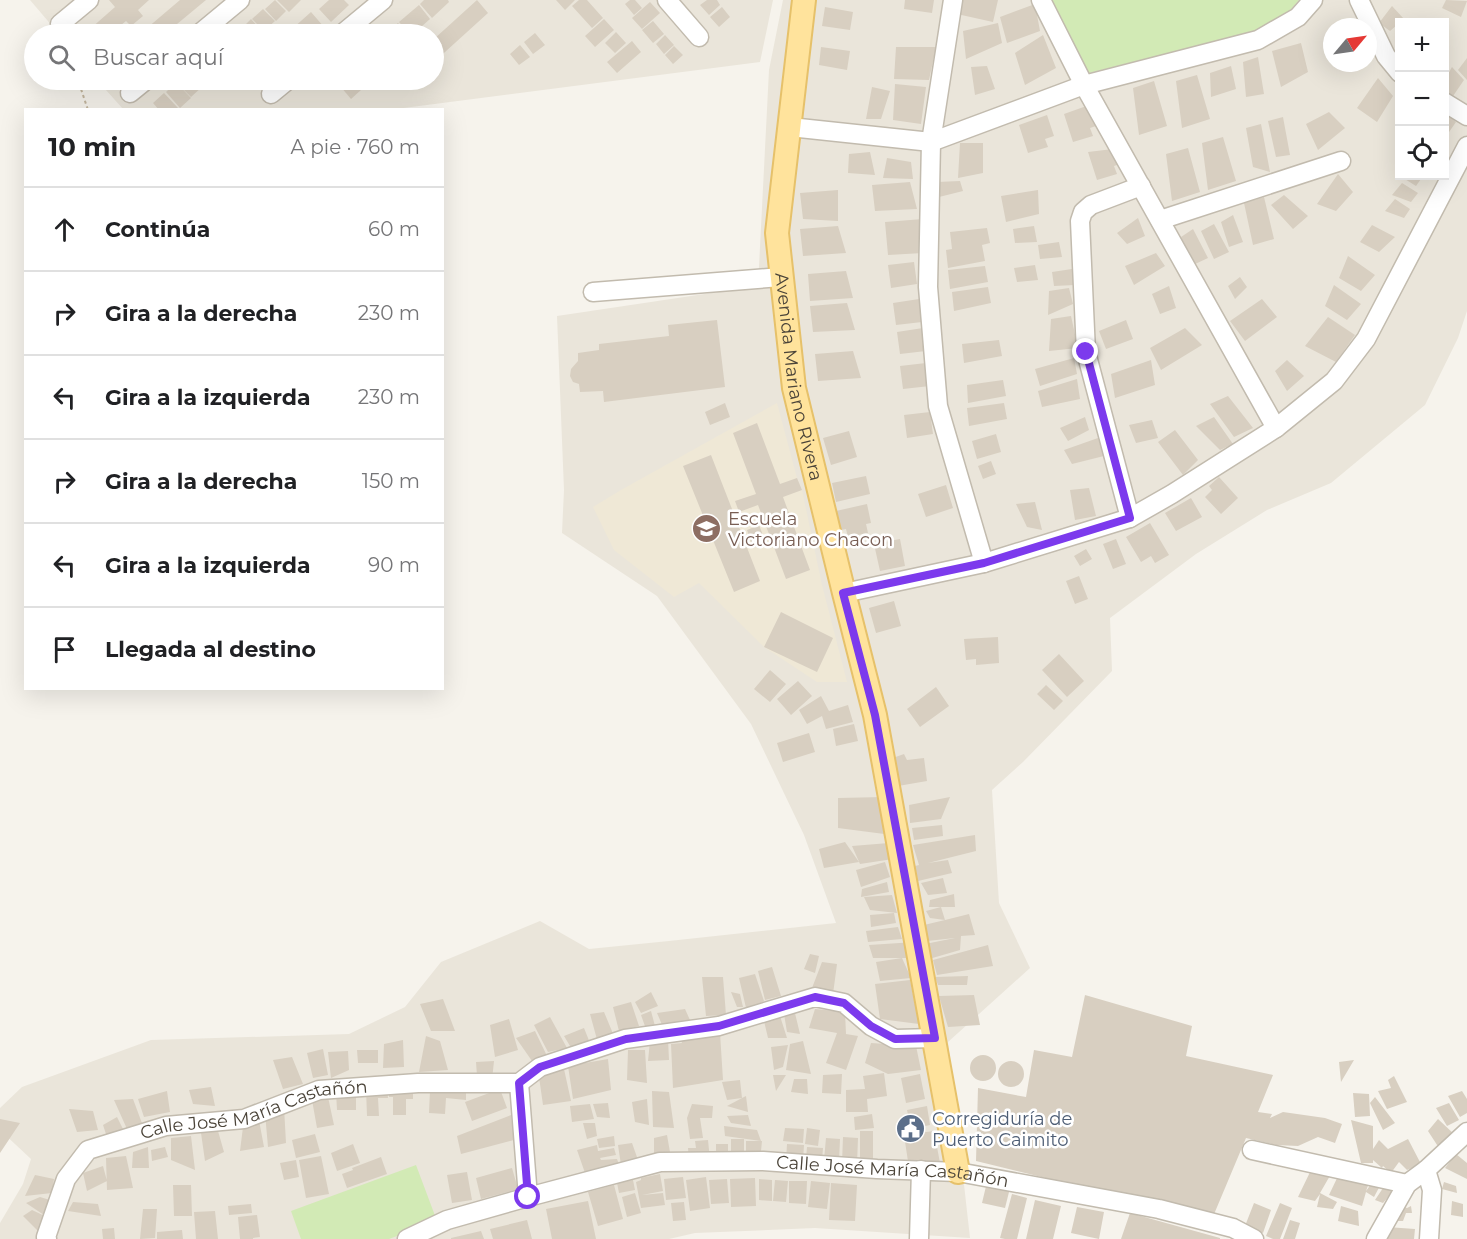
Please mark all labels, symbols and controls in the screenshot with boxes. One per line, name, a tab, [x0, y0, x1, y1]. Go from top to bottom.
north arrow	[1323, 18, 1377, 72]
map controls	[1395, 18, 1449, 180]
button: +	[1395, 18, 1449, 72]
search box	[24, 24, 444, 90]
icon: search	[45, 41, 78, 74]
text: Buscar aquí	[93, 44, 224, 71]
button: −	[1395, 72, 1449, 126]
button: locate	[1395, 126, 1449, 180]
text: 10 min	[48, 131, 136, 163]
text: A pie · 760 m	[291, 135, 420, 159]
icon: ahead	[48, 213, 81, 246]
text: Continúa	[105, 216, 210, 243]
text: 60 m	[368, 217, 420, 241]
street label: Avenida Mariano Rivera	[770, 271, 827, 483]
icon: right	[48, 297, 81, 330]
text: Gira a la derecha	[105, 300, 297, 327]
text: 230 m	[358, 301, 420, 325]
route end	[1072, 338, 1098, 364]
icon: left	[48, 381, 81, 414]
text: Gira a la izquierda	[105, 384, 311, 411]
text: 230 m	[358, 385, 420, 409]
icon: right	[48, 465, 81, 498]
text: Gira a la derecha	[105, 468, 297, 495]
text: 150 m	[362, 469, 420, 493]
place label: Escuela Victoriano Chacon	[728, 508, 893, 551]
school or university icon: Escuela Victoriano Chacon	[691, 513, 723, 545]
icon: left	[48, 549, 81, 582]
text: Gira a la izquierda	[105, 552, 311, 579]
text: 90 m	[368, 553, 420, 577]
icon: arrive	[48, 633, 81, 666]
text: Llegada al destino	[105, 636, 316, 663]
street label: Calle José María Castañón	[138, 1076, 368, 1144]
place label: Corregiduría de Puerto Caimito	[932, 1108, 1073, 1151]
public building icon: Corregiduría de Puerto Caimito	[895, 1113, 927, 1145]
street label: Calle José María Castañón	[775, 1151, 1011, 1192]
route start	[514, 1183, 540, 1209]

